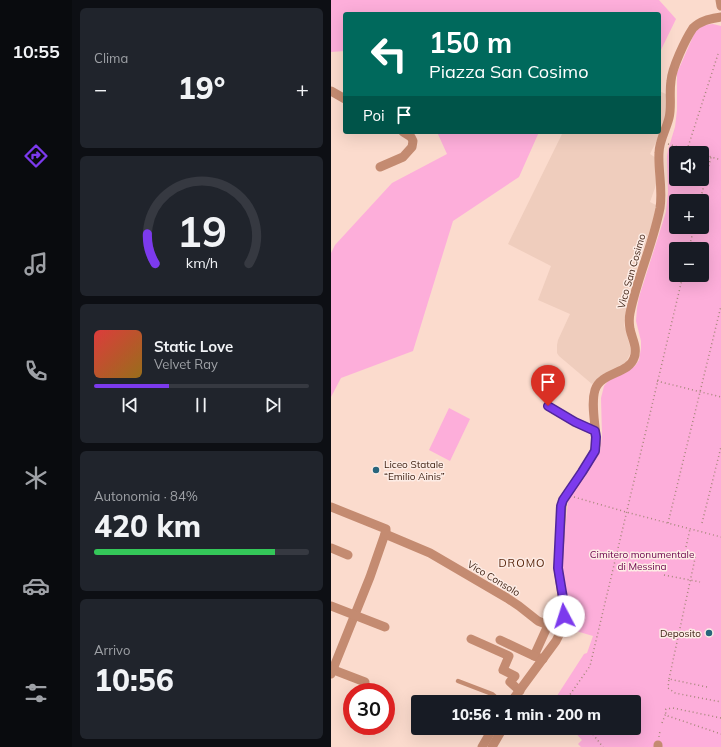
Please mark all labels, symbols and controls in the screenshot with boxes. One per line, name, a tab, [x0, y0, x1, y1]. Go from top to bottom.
text: 150 m	[429, 25, 512, 60]
icon: left	[363, 28, 415, 80]
text: 10:55	[12, 40, 60, 63]
text: Clima	[94, 50, 128, 66]
text: Piazza San Cosimo	[429, 60, 588, 83]
text: 19°	[178, 69, 225, 107]
text: −	[94, 75, 107, 103]
text: +	[296, 75, 309, 103]
icon: arrive	[393, 104, 415, 126]
text: Poi	[363, 106, 385, 125]
icon: directions	[22, 142, 50, 170]
map controls	[669, 146, 709, 282]
button: sound	[669, 146, 709, 186]
button: +	[669, 194, 709, 234]
text: 19	[177, 204, 226, 256]
street label: Vico San Cosimo	[615, 232, 648, 310]
button: −	[669, 242, 709, 282]
icon: music	[22, 250, 50, 278]
text: km/h	[185, 253, 218, 271]
text: Static Love	[154, 337, 233, 356]
text: Velvet Ray	[154, 356, 218, 372]
icon: phone	[22, 357, 50, 385]
pin	[531, 365, 565, 406]
icon: arrive	[537, 371, 559, 393]
icon: previous	[119, 394, 141, 416]
icon: pause	[190, 394, 212, 416]
icon: next	[262, 394, 284, 416]
place label: Liceo Statale “Emilio Ainis”	[384, 458, 445, 483]
icon: climate	[22, 464, 50, 492]
marker: Liceo Statale “Emilio Ainis”	[371, 465, 381, 475]
text: Autonomia · 84%	[94, 488, 198, 504]
text: 420 km	[94, 507, 201, 545]
park label: Cimitero monumentale di Messina	[590, 548, 694, 573]
district label: DROMO	[498, 556, 546, 570]
street label: Vico Consolo	[465, 558, 523, 599]
icon: car	[22, 572, 50, 600]
position arrow	[543, 595, 585, 637]
place label: Deposito	[660, 627, 701, 640]
marker: Deposito	[704, 628, 714, 638]
text: Arrivo	[94, 642, 130, 658]
text: 10:56	[94, 661, 174, 699]
icon: filters	[22, 679, 50, 707]
speed limit sign: 30	[343, 683, 395, 735]
text: 10:56 · 1 min · 200 m	[451, 705, 601, 724]

